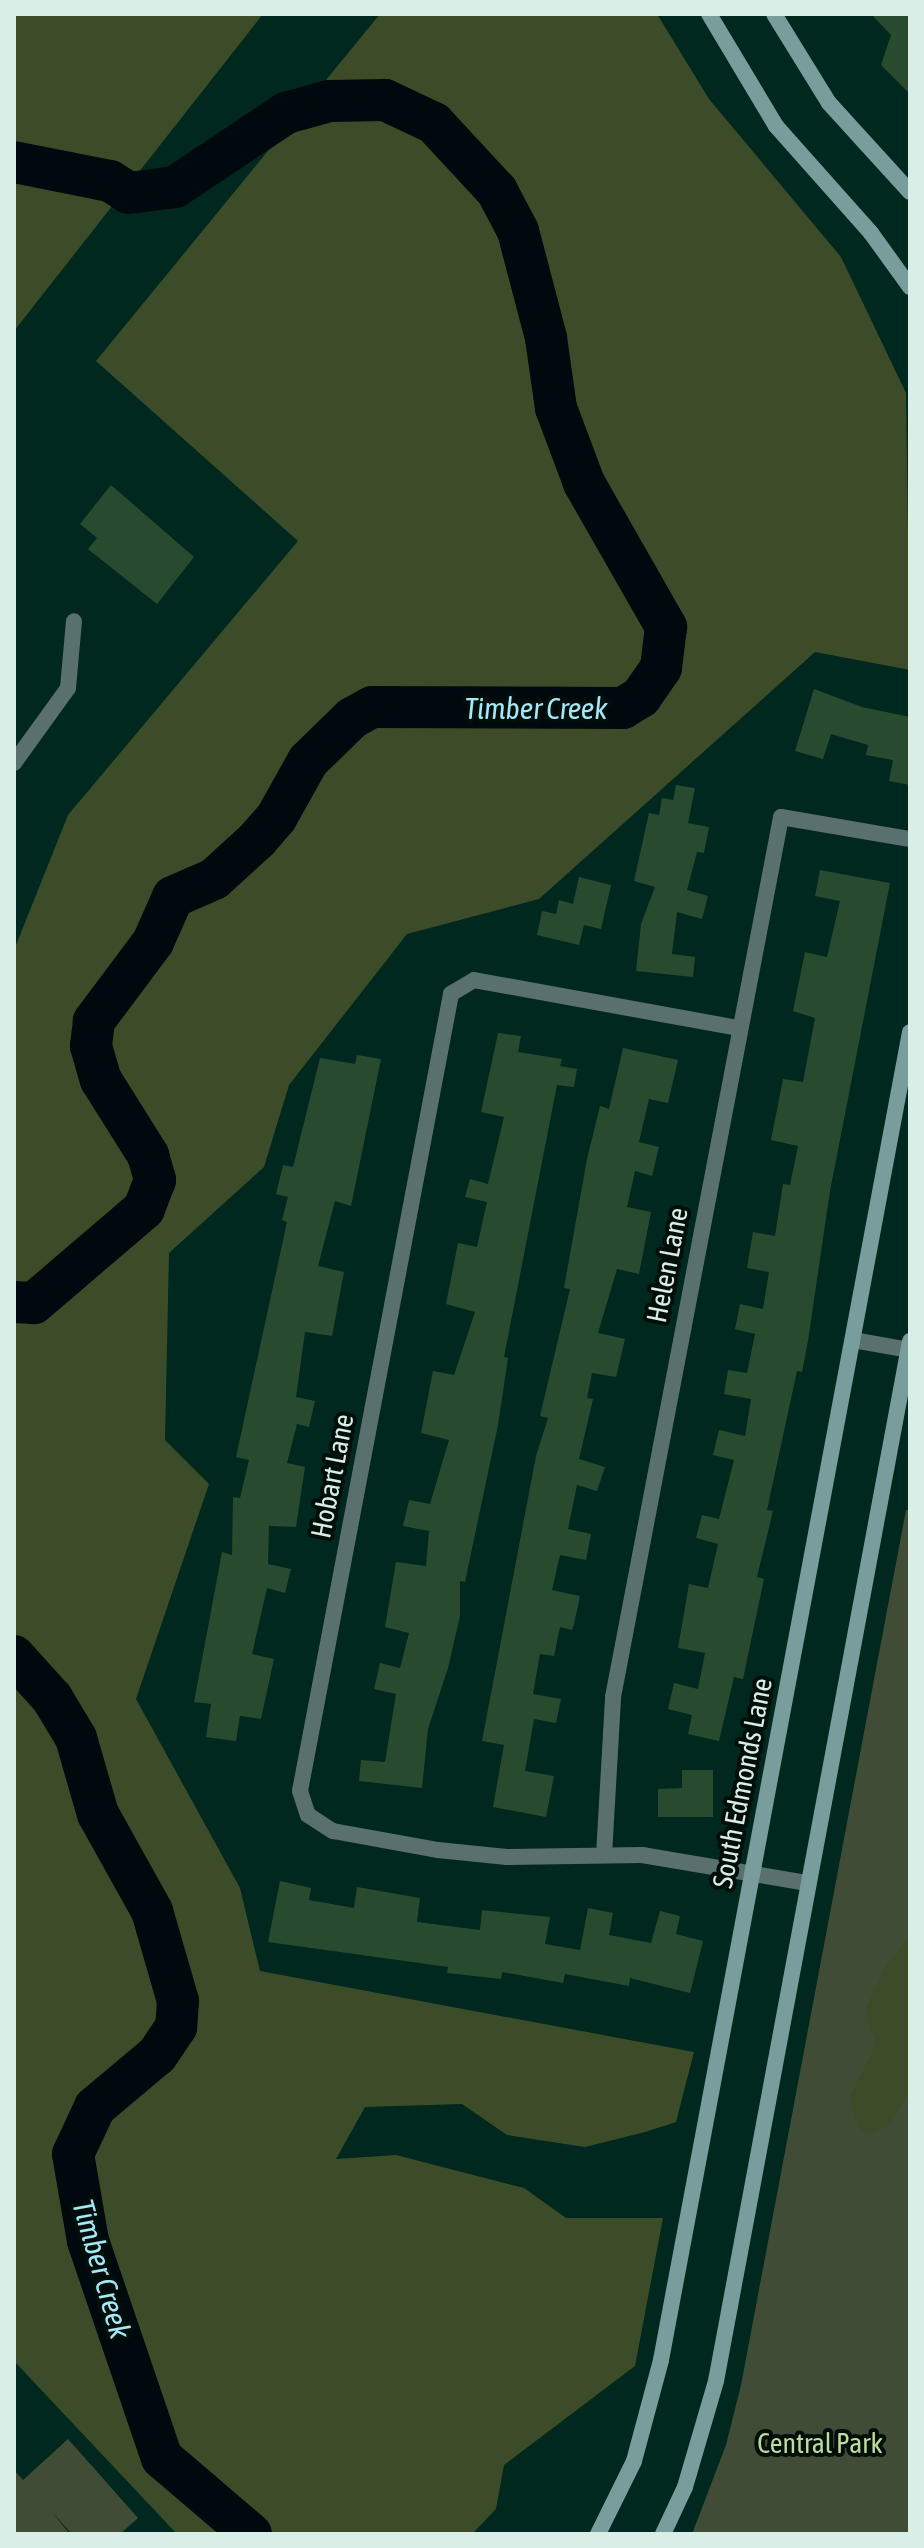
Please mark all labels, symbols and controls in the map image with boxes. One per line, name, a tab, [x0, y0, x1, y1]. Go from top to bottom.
water label: Timber Creek	[464, 690, 608, 726]
street label: Helen Lane	[639, 1205, 695, 1325]
street label: Hobart Lane	[304, 1411, 360, 1541]
street label: South Edmonds Lane	[705, 1675, 779, 1891]
water label: Timber Creek	[65, 2195, 139, 2343]
park label: Central Park	[757, 2426, 883, 2460]

